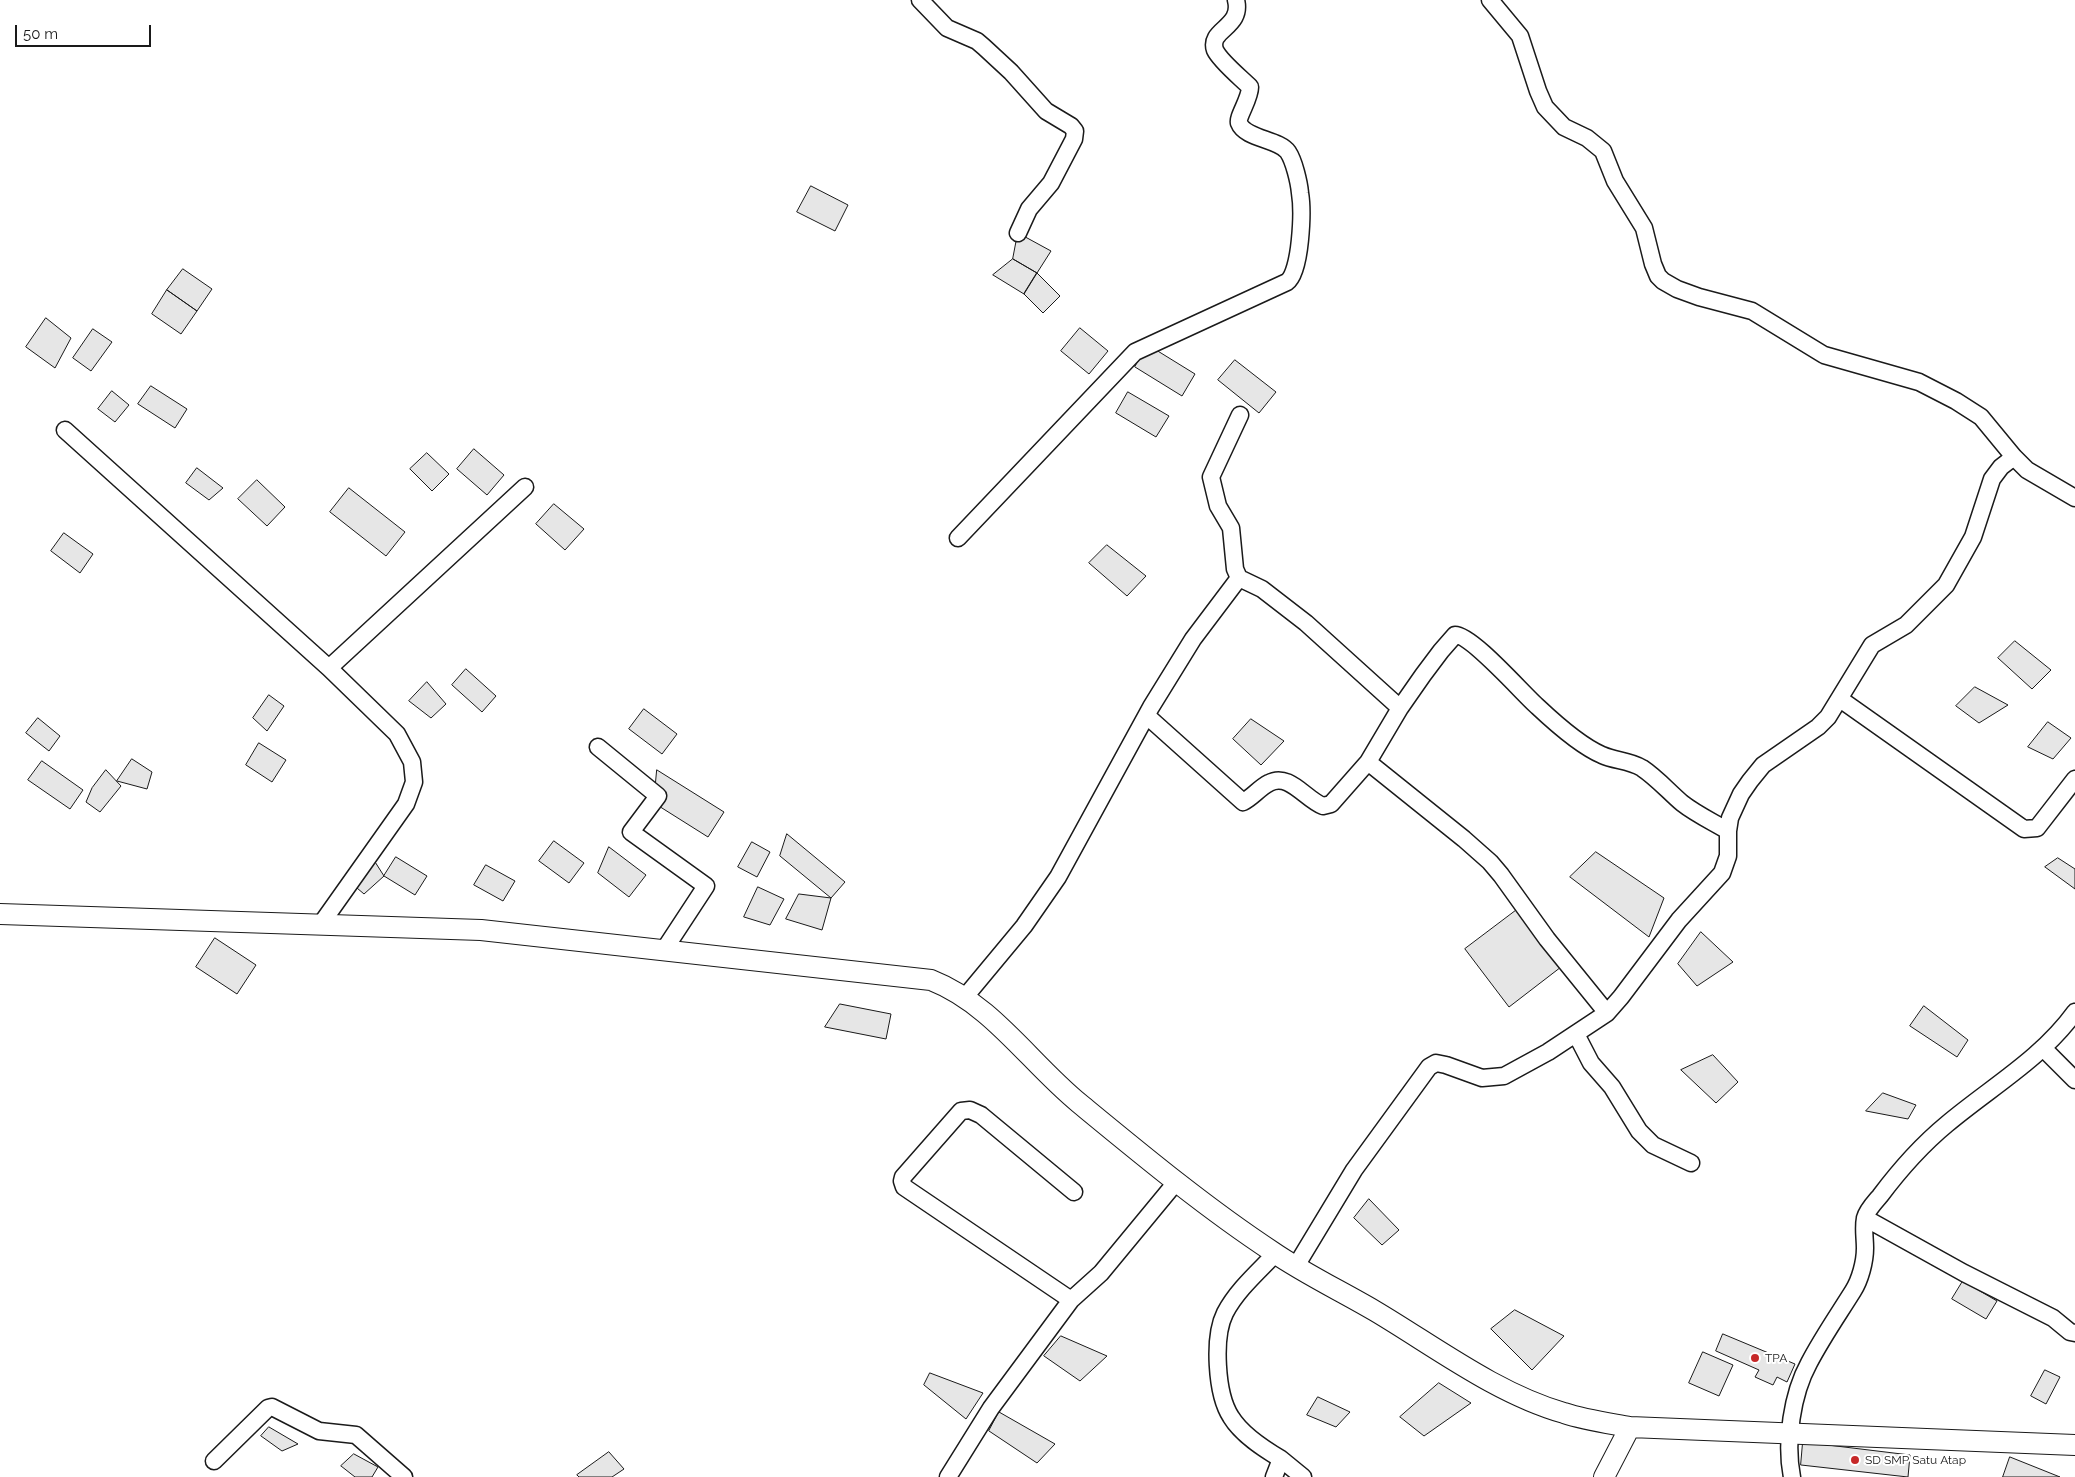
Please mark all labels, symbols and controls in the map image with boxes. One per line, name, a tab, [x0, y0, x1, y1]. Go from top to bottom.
scale bar	[18, 15, 154, 47]
text: 50 m	[23, 25, 58, 43]
place label: TPA	[1765, 1351, 1787, 1365]
marker: TPA	[1749, 1352, 1761, 1364]
place label: SD SMP Satu Atap	[1865, 1453, 1966, 1467]
marker: SD SMP Satu Atap	[1849, 1454, 1861, 1466]

